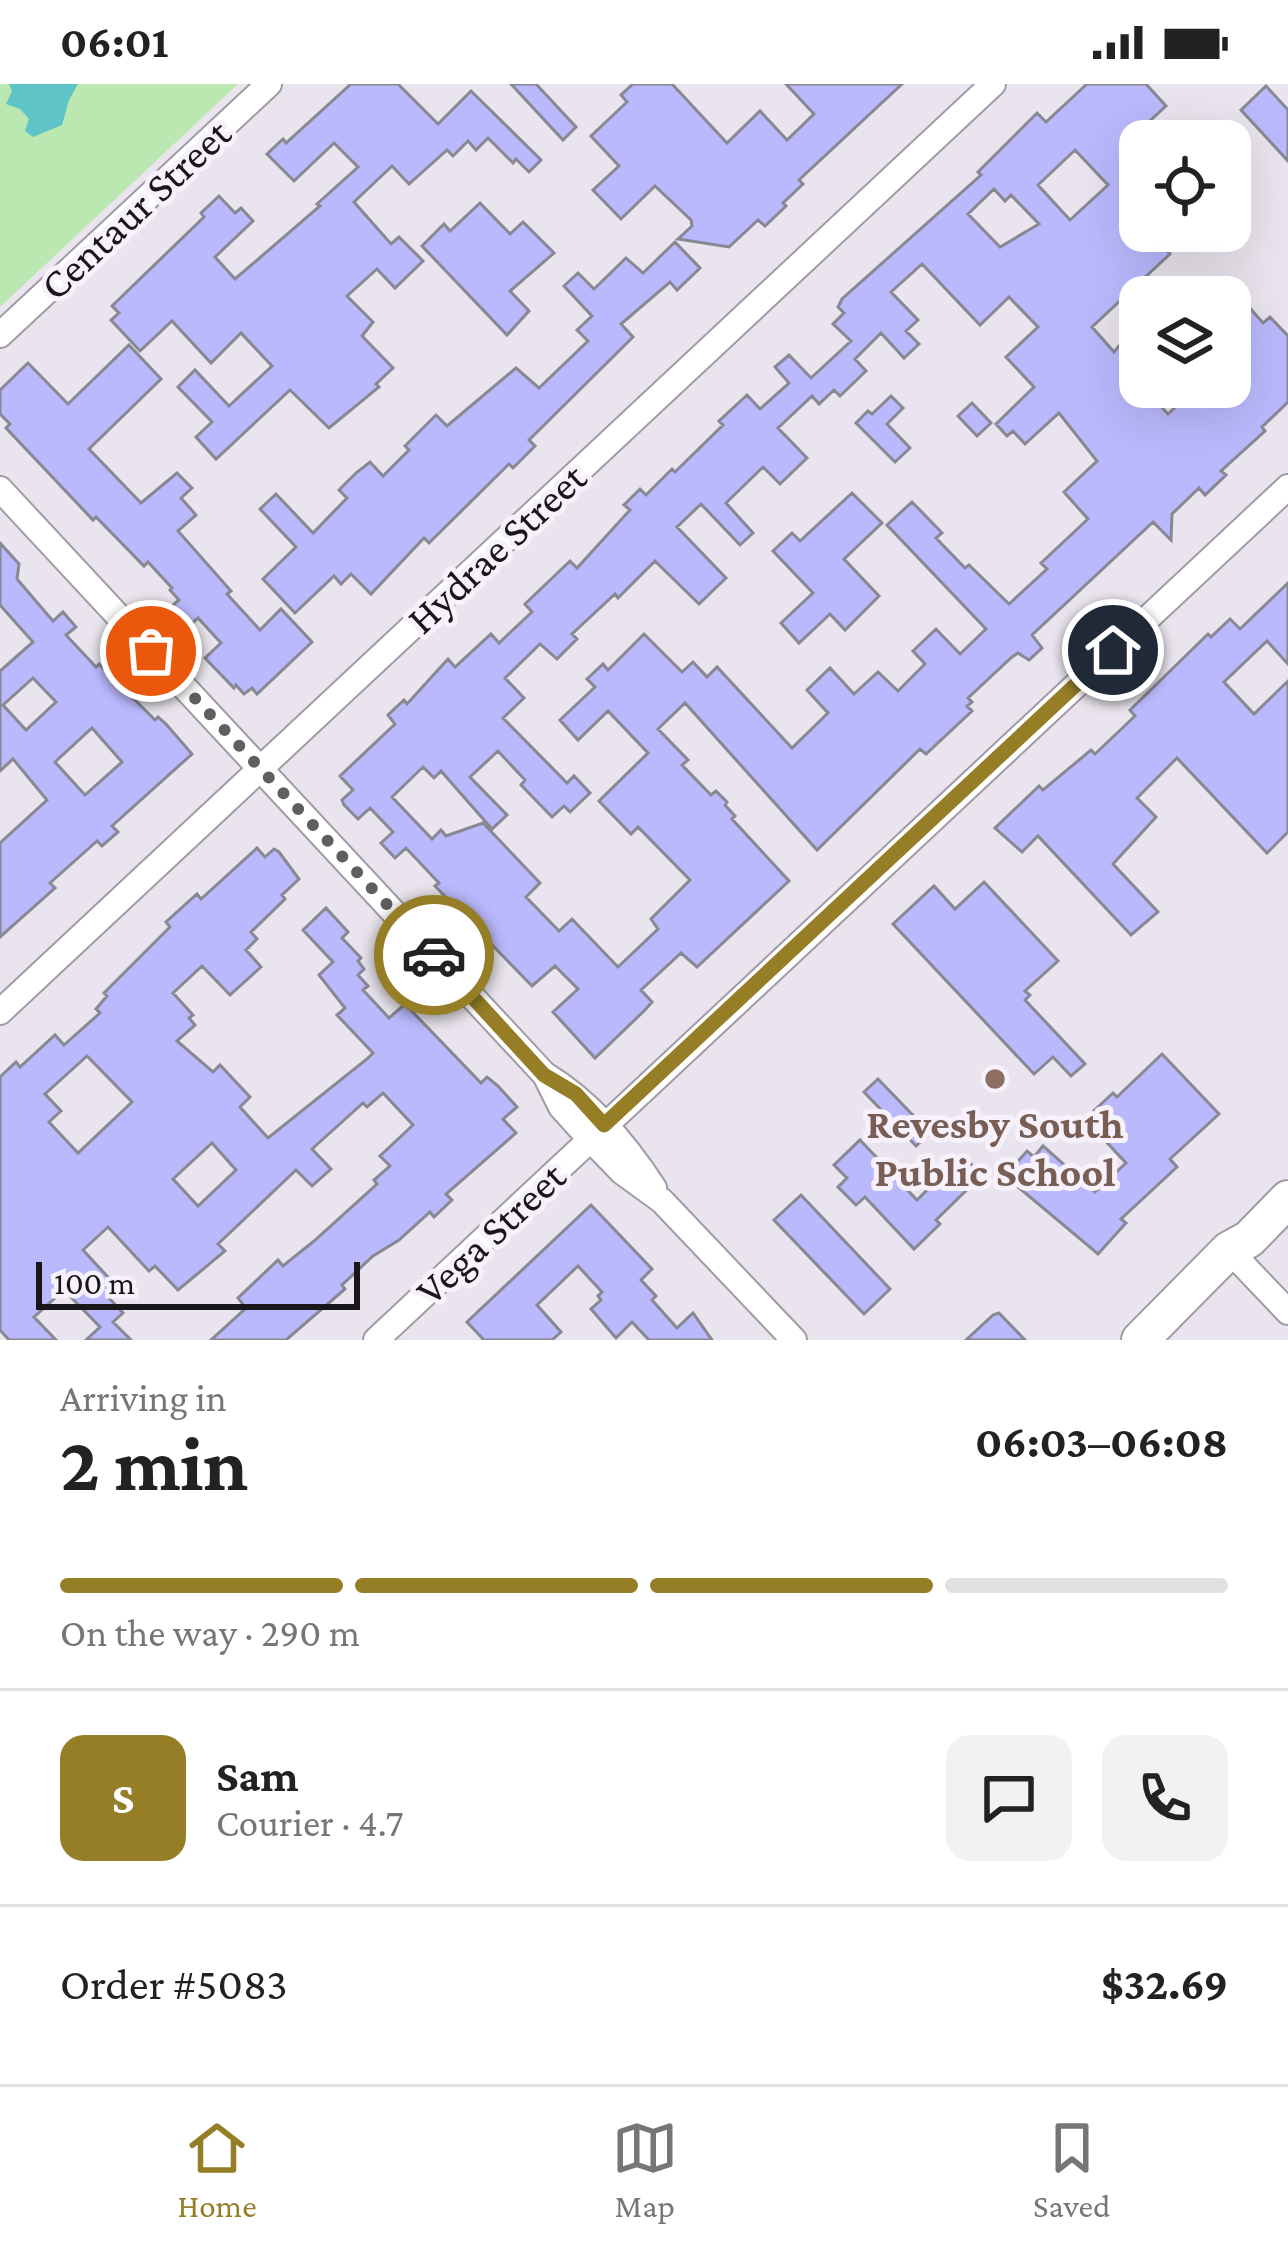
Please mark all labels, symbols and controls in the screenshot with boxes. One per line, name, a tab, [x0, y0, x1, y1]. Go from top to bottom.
text: 06:01	[60, 17, 169, 67]
street label: Centaur Street	[30, 108, 240, 309]
map controls	[1119, 120, 1251, 408]
button: locate	[1119, 120, 1251, 252]
button: layers	[1119, 276, 1251, 408]
street label: Hydrae Street	[397, 453, 596, 643]
pin	[1062, 599, 1164, 701]
pin	[100, 600, 202, 702]
icon: home	[1080, 617, 1146, 683]
icon: bag	[118, 618, 184, 684]
courier	[374, 895, 494, 1015]
icon: car	[401, 922, 467, 988]
marker: Revesby South Public School	[982, 1066, 1008, 1092]
place label: Revesby South Public School	[866, 1100, 1124, 1195]
street label: Vega Street	[406, 1151, 575, 1314]
scale bar	[36, 1256, 360, 1309]
text: 100 m	[54, 1264, 135, 1301]
text: Arriving in	[60, 1376, 227, 1419]
text: 06:03–06:08	[975, 1417, 1228, 1467]
text: 2 min	[60, 1420, 248, 1507]
text: On the way · 290 m	[60, 1611, 360, 1654]
button: chat	[946, 1735, 1072, 1861]
button: phone	[1102, 1735, 1228, 1861]
text: Sam	[216, 1751, 299, 1801]
text: S	[112, 1773, 134, 1823]
text: Courier · 4.7	[216, 1801, 404, 1844]
text: Order #5083	[60, 1959, 288, 2009]
text: $32.69	[1101, 1959, 1228, 2009]
tab: Home	[178, 2115, 257, 2224]
tab: Map	[612, 2115, 678, 2224]
tab: Saved	[1033, 2115, 1110, 2224]

